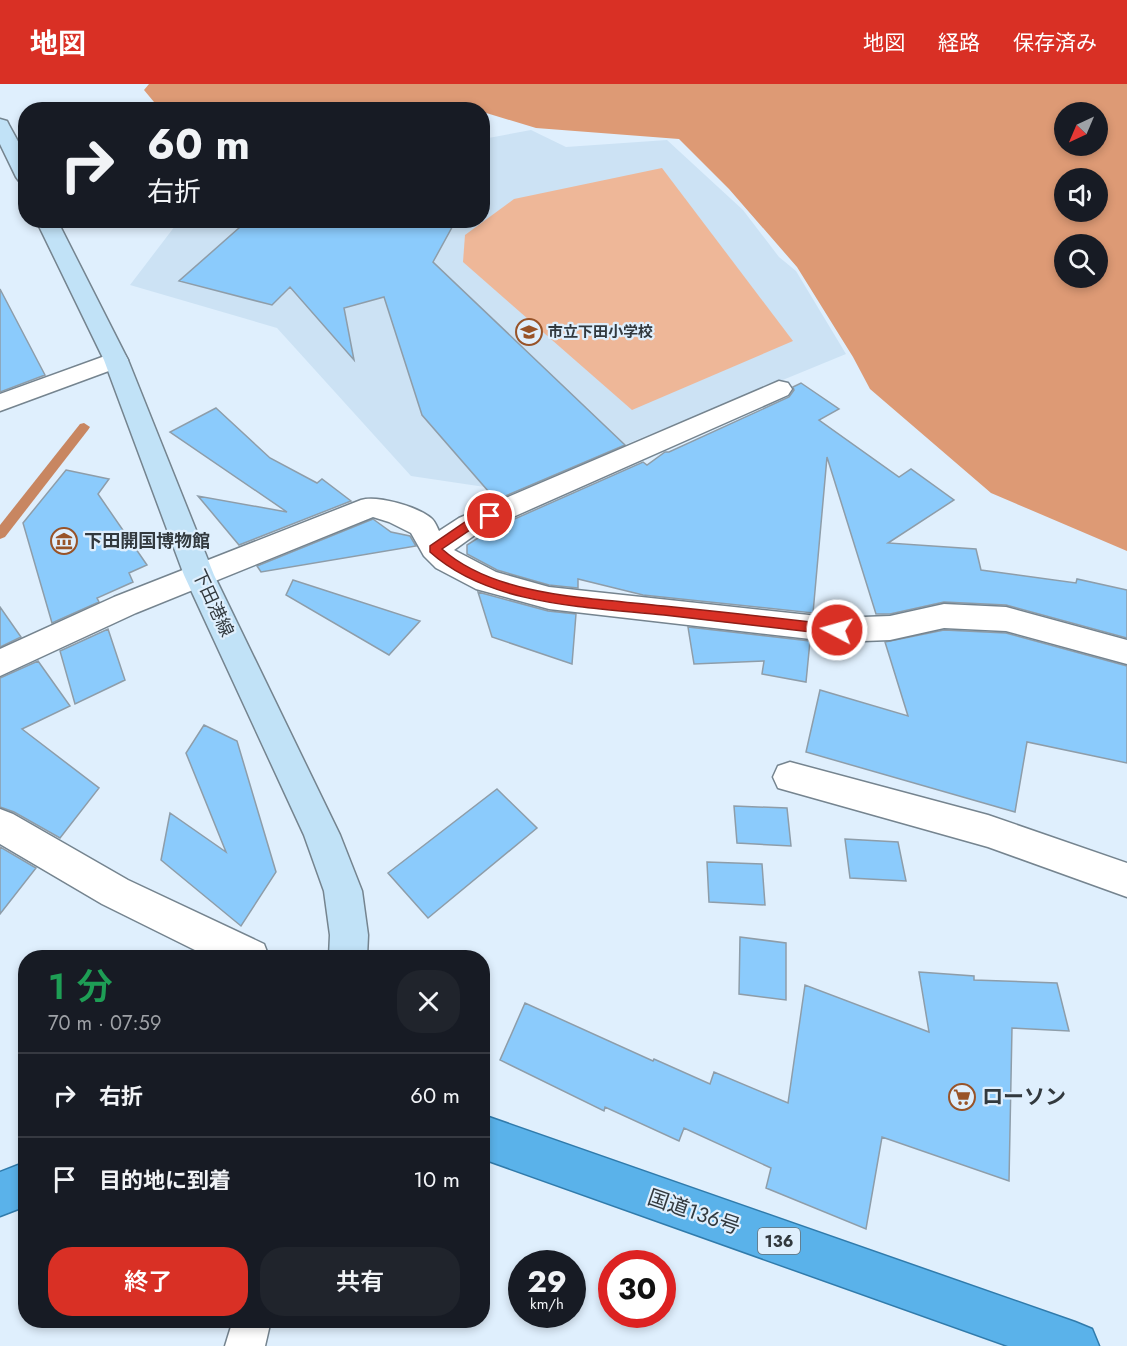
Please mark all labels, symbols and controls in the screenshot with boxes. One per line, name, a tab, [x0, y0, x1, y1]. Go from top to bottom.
text: 地図	[30, 23, 86, 64]
text: 地図	[863, 28, 905, 58]
text: 経路	[938, 28, 980, 58]
text: 保存済み	[1013, 28, 1097, 58]
north arrow	[1054, 102, 1108, 156]
map controls	[1054, 102, 1108, 288]
text: 60 m	[147, 114, 250, 175]
icon: right	[48, 126, 126, 204]
button: sound	[1054, 168, 1108, 222]
text: 右折	[147, 172, 201, 211]
button: search	[1054, 234, 1108, 288]
school or university icon: 市立下田小学校	[514, 317, 544, 347]
place label: 市立下田小学校	[548, 321, 653, 343]
pin	[464, 490, 515, 541]
icon: arrive	[473, 499, 506, 532]
museum icon: 下田開国博物館	[49, 526, 79, 556]
place label: 下田開国博物館	[84, 528, 210, 554]
street label: 下田港線	[186, 565, 240, 641]
position arrow	[805, 598, 869, 662]
text: 1 分	[48, 960, 112, 1012]
button: close	[397, 970, 460, 1033]
text: 70 m · 07:59	[48, 1009, 161, 1038]
icon: right	[48, 1079, 81, 1112]
text: 60 m	[410, 1079, 460, 1111]
text: 右折	[99, 1080, 143, 1112]
supermarket icon: ローソン	[947, 1082, 977, 1112]
place label: ローソン	[982, 1082, 1066, 1112]
icon: arrive	[48, 1163, 81, 1196]
text: 10 m	[413, 1163, 460, 1195]
text: 目的地に到着	[99, 1164, 231, 1196]
street label: 国道136号	[644, 1182, 744, 1242]
road number: 136	[758, 1228, 800, 1254]
button: 終了	[48, 1247, 248, 1316]
button: 共有	[260, 1247, 460, 1316]
speed limit sign: 30	[598, 1250, 676, 1328]
text: 29	[527, 1260, 567, 1303]
text: km/h	[530, 1293, 564, 1315]

